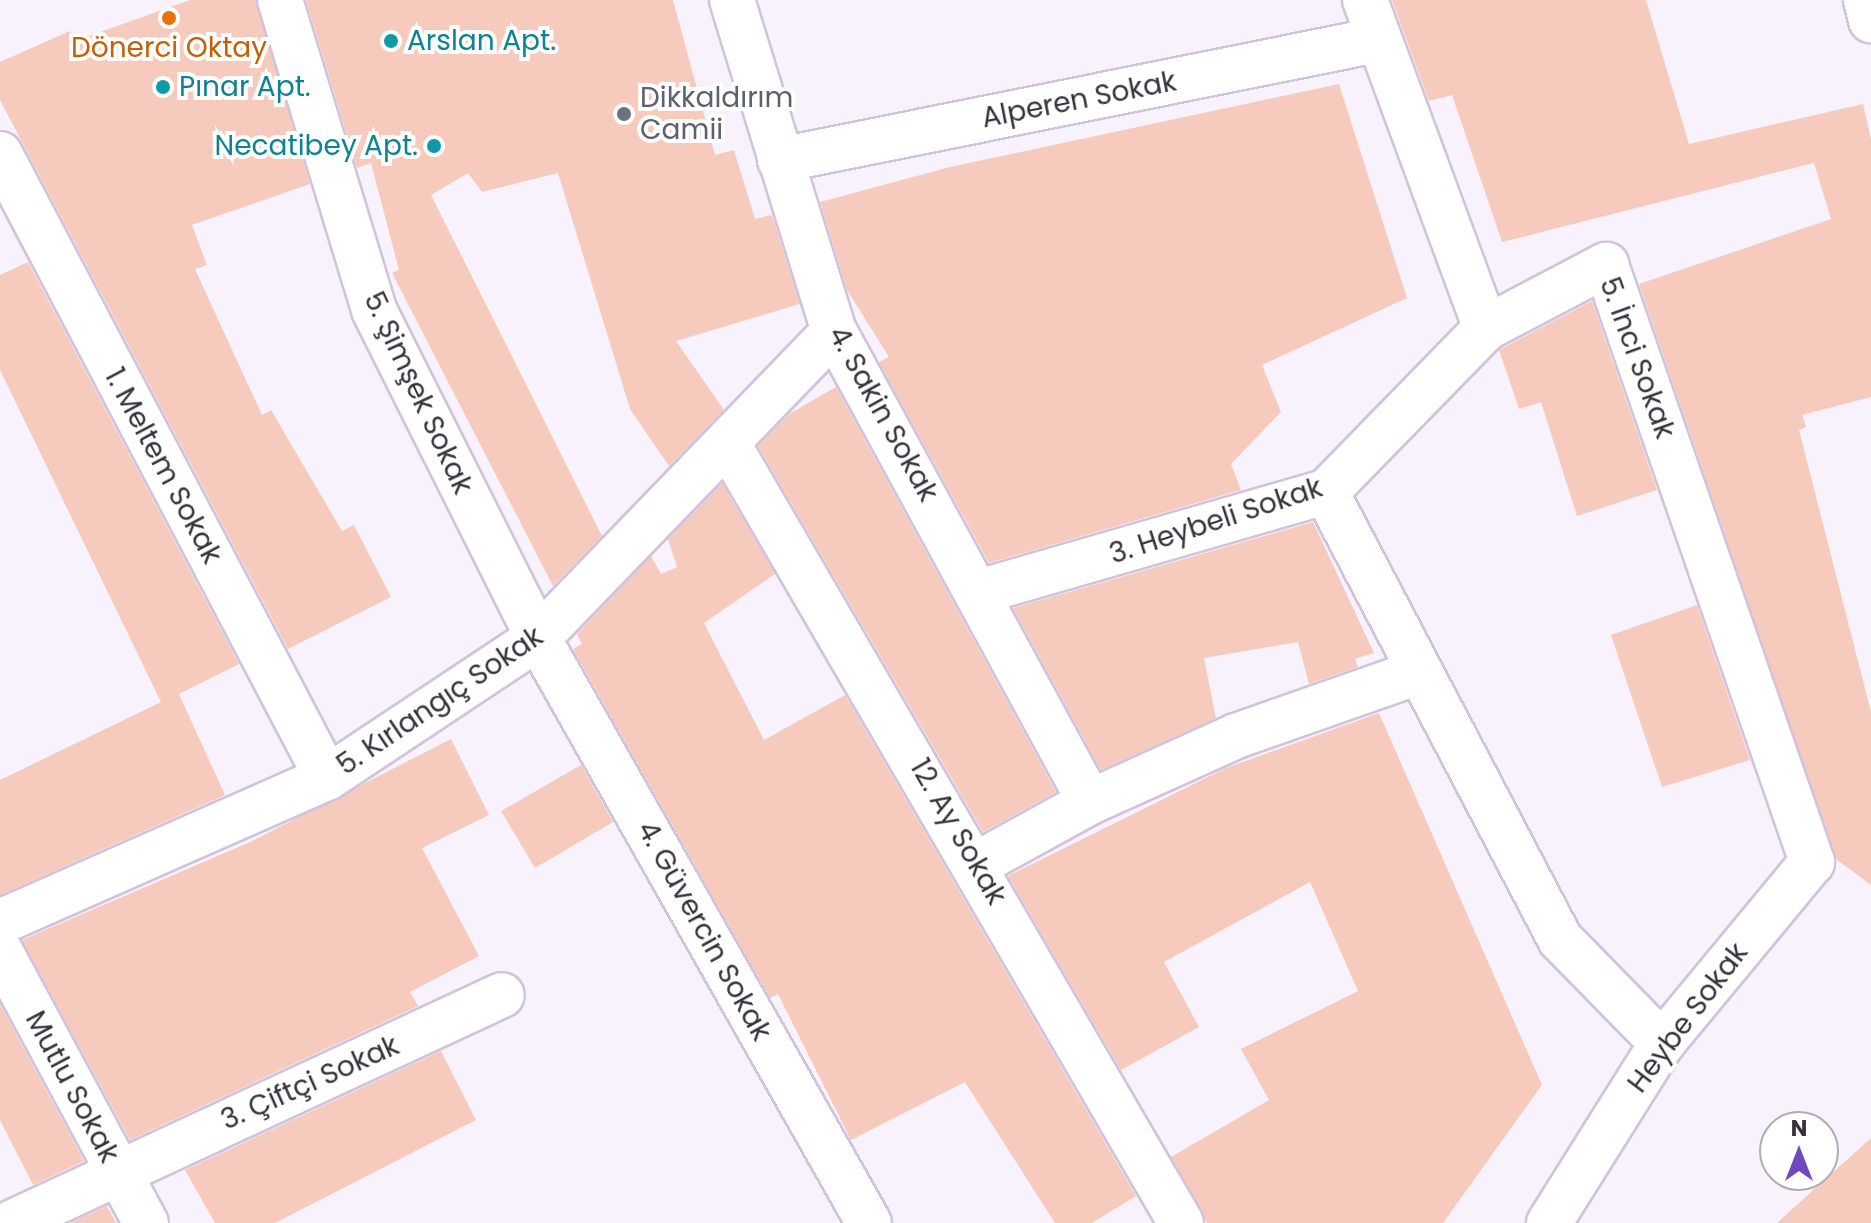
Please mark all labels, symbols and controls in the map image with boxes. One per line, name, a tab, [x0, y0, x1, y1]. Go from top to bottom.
marker: Dönerci Oktay	[160, 9, 178, 27]
place label: Arslan Apt.	[407, 24, 556, 58]
place label: Dönerci Oktay	[71, 31, 267, 65]
marker: Arslan Apt.	[382, 32, 400, 50]
street label: Alperen Sokak	[979, 65, 1179, 135]
place label: Pınar Apt.	[179, 70, 311, 104]
marker: Pınar Apt.	[154, 78, 172, 96]
place label: Dikkaldırım Camii	[640, 81, 793, 147]
marker: Dikkaldırım Camii	[615, 105, 633, 123]
place label: Necatibey Apt.	[215, 129, 418, 163]
marker: Necatibey Apt.	[425, 137, 443, 155]
street label: 5. İnci Sokak	[1592, 273, 1682, 443]
street label: 5. Şimşek Sokak	[356, 287, 480, 499]
street label: 4. Sakin Sokak	[821, 321, 945, 507]
street label: 1. Meltem Sokak	[97, 362, 229, 570]
street label: 3. Heybeli Sokak	[1105, 471, 1327, 571]
street label: 5. Kırlangıç Sokak	[331, 620, 549, 782]
street label: 12. Ay Sokak	[903, 753, 1013, 911]
street label: 4. Güvercin Sokak	[630, 815, 778, 1047]
street label: Heybe Sokak	[1621, 937, 1755, 1099]
street label: Mutlu Sokak	[18, 1006, 126, 1168]
street label: 3. Çiftçi Sokak	[216, 1029, 404, 1137]
north arrow	[1759, 1111, 1839, 1191]
text: N	[1791, 1113, 1807, 1144]

